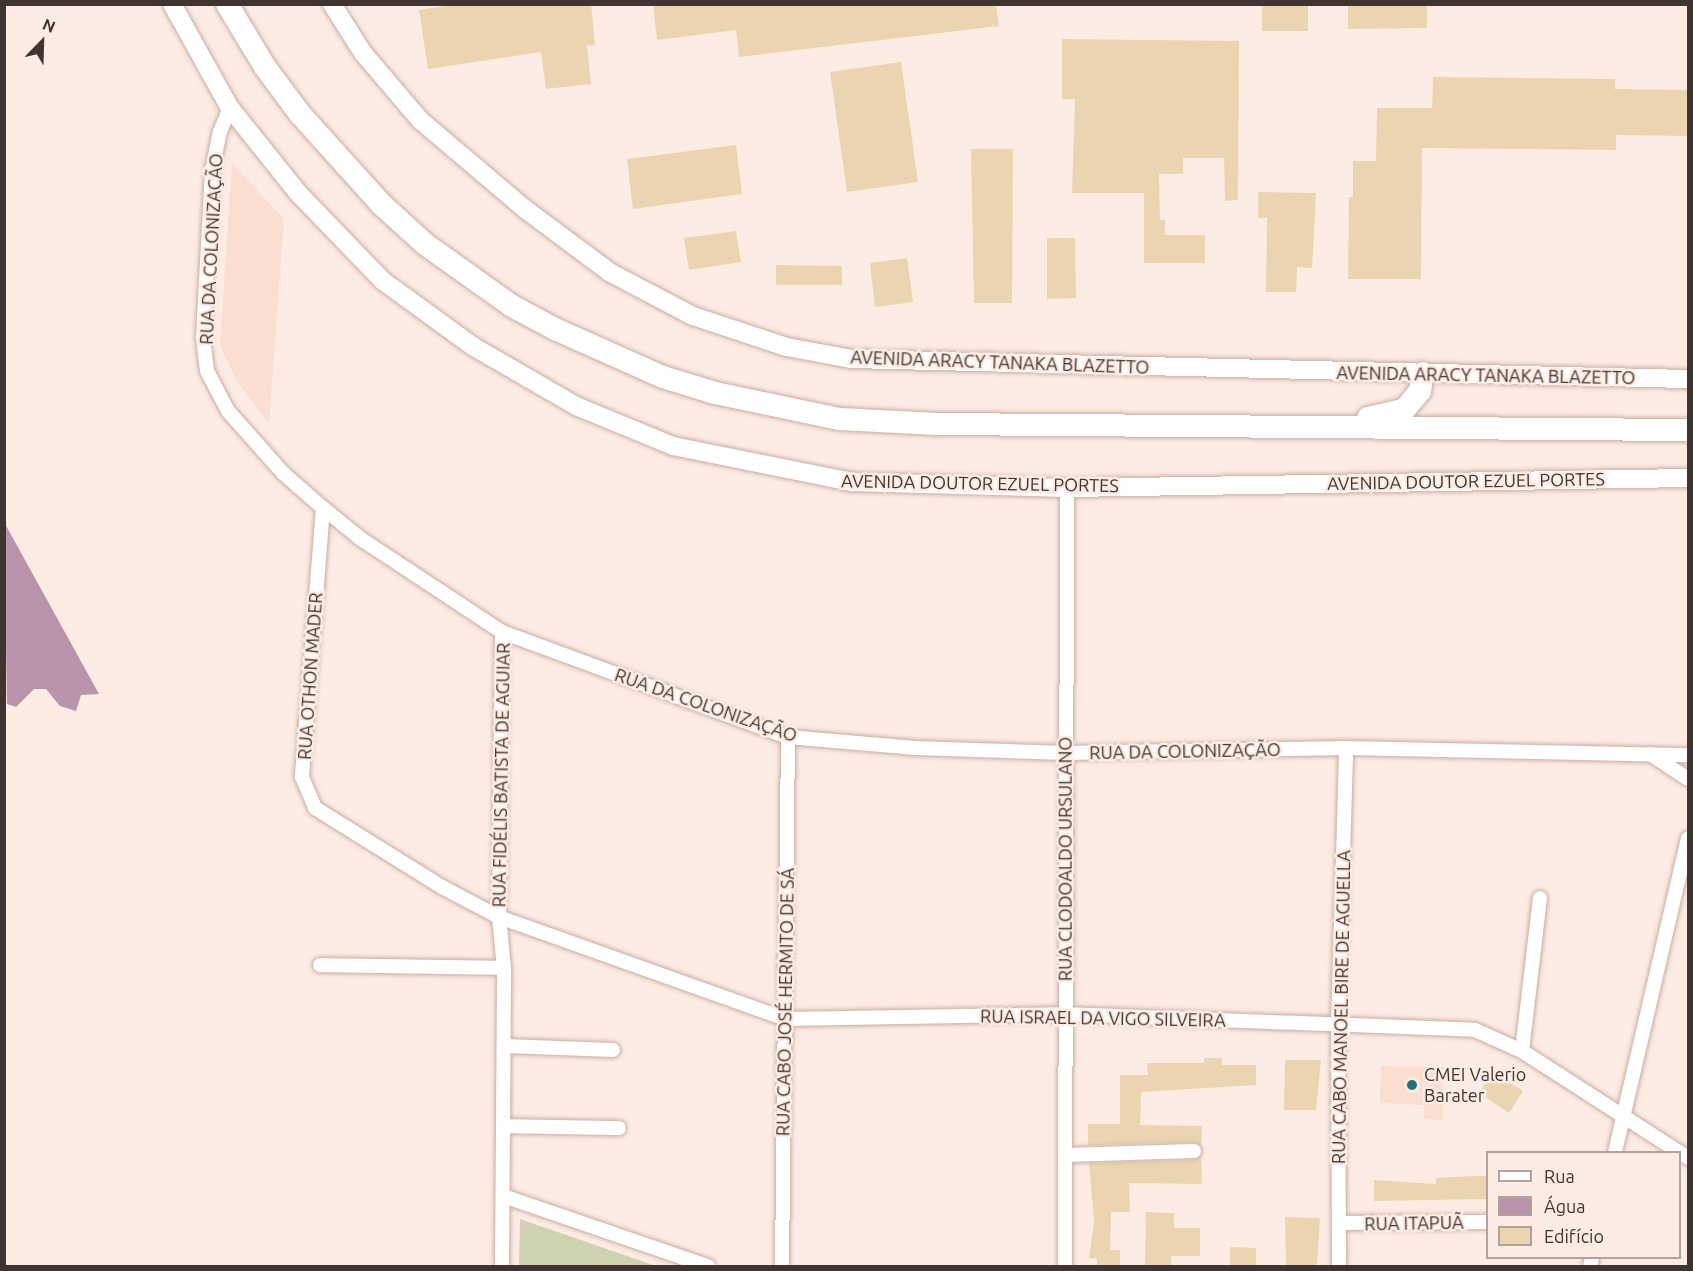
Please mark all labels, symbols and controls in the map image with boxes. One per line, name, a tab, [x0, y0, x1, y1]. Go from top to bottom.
north arrow	[12, 12, 72, 72]
text: N	[40, 15, 58, 36]
street label: RUA DA COLONIZAÇÃO	[195, 153, 227, 345]
street label: AVENIDA ARACY TANAKA BLAZETTO	[850, 346, 1150, 378]
street label: AVENIDA ARACY TANAKA BLAZETTO	[1336, 362, 1636, 388]
street label: AVENIDA DOUTOR EZUEL PORTES	[1327, 468, 1605, 494]
street label: AVENIDA DOUTOR EZUEL PORTES	[841, 470, 1119, 496]
street label: RUA OTHON MADER	[293, 592, 327, 760]
street label: RUA FIDÉLIS BATISTA DE AGUIAR	[488, 642, 514, 908]
street label: RUA DA COLONIZAÇÃO	[612, 664, 800, 746]
street label: RUA CLODOALDO URSULANO	[1054, 737, 1076, 981]
street label: RUA DA COLONIZAÇÃO	[1089, 739, 1281, 763]
street label: RUA CABO MANOEL BIRE DE AGUELLA	[1327, 850, 1355, 1164]
street label: RUA CABO JOSÉ HERMITO DE SÁ	[772, 868, 798, 1136]
street label: RUA ISRAEL DA VIGO SILVEIRA	[980, 1005, 1226, 1031]
place label: CMEI Valerio Barater	[1424, 1064, 1526, 1106]
marker: CMEI Valerio Barater	[1405, 1078, 1419, 1092]
legend	[1486, 1151, 1681, 1259]
text: Rua	[1544, 1166, 1575, 1186]
text: Água	[1544, 1196, 1586, 1216]
street label: RUA ITAPUÃ	[1364, 1211, 1464, 1235]
text: Edifício	[1544, 1226, 1604, 1246]

